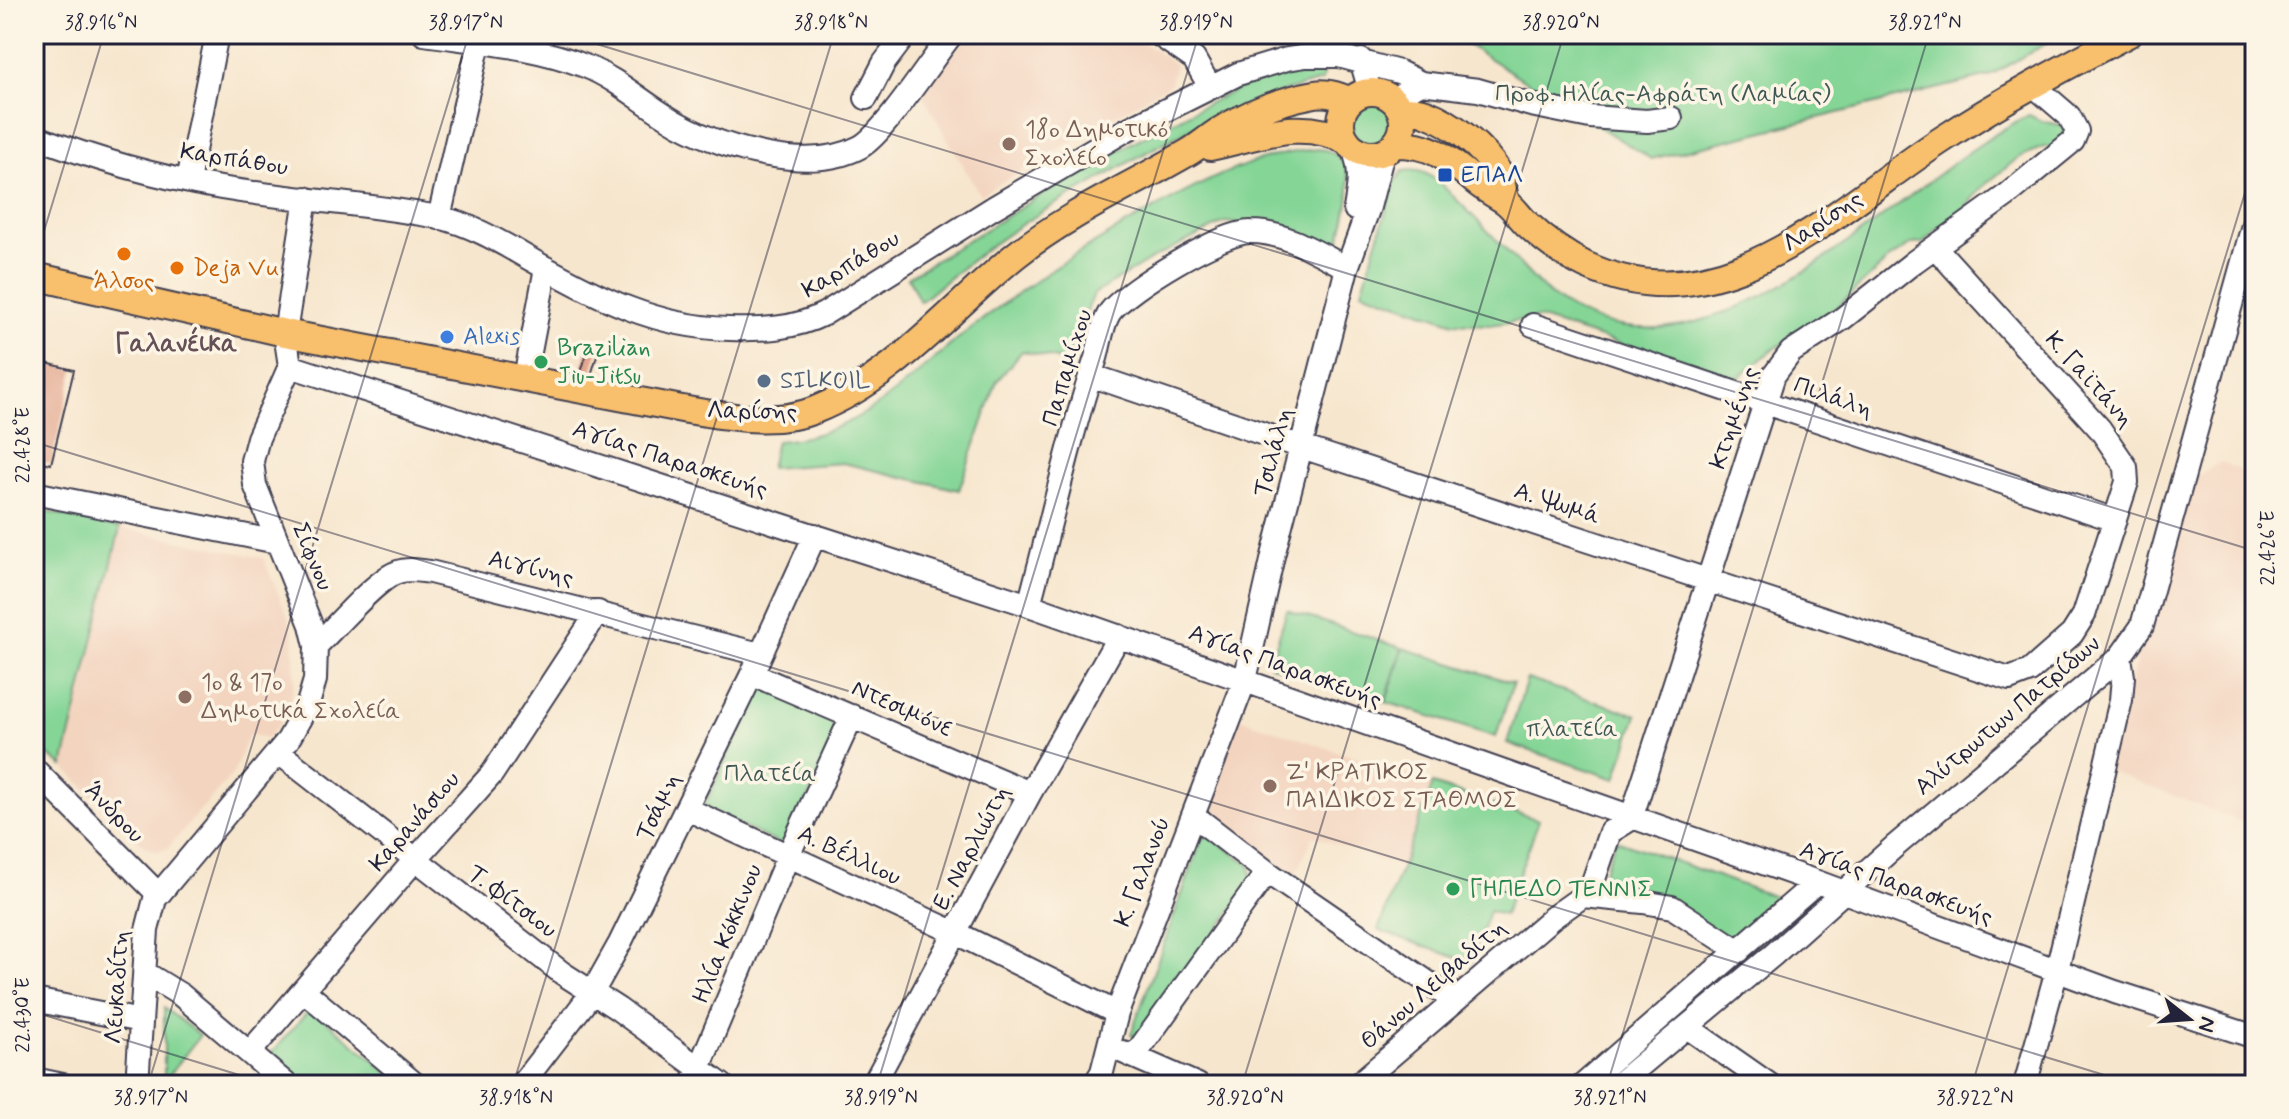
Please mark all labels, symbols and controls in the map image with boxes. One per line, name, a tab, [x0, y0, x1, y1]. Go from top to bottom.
text: 38.916°N	[65, 10, 137, 37]
text: 38.917°N	[429, 10, 503, 37]
text: 38.918°N	[794, 10, 868, 37]
text: 38.919°N	[1159, 10, 1233, 37]
text: 38.920°N	[1522, 10, 1600, 37]
text: 38.921°N	[1889, 10, 1961, 37]
park label: Προφ. Ηλίας-Αφράτη (Λαμίας)	[1495, 79, 1831, 110]
place label: 18ο Δημοτικό Σχολείο	[1025, 115, 1168, 174]
marker: 18ο Δημοτικό Σχολείο	[1000, 135, 1018, 153]
street label: Καρπάθου	[178, 136, 290, 184]
place label: ΕΠΑΛ	[1461, 160, 1523, 191]
marker: ΕΠΑΛ	[1436, 166, 1454, 184]
street label: Λαρίσης	[1777, 184, 1869, 260]
street label: Καρπάθου	[796, 224, 906, 306]
marker: Άλσος	[115, 245, 133, 263]
place label: Deja Vu	[193, 253, 279, 284]
marker: Deja Vu	[168, 259, 186, 277]
place label: Άλσος	[94, 266, 154, 297]
street label: Παπαμίχου	[1036, 306, 1101, 430]
place label: Alexis	[463, 322, 521, 353]
street label: Κ. Γαϊτάνη	[2038, 325, 2140, 435]
district label: Γαλανέικα	[115, 326, 238, 361]
marker: Alexis	[438, 328, 456, 346]
place label: Brazilian Jiu-Jitsu	[557, 333, 651, 392]
marker: Brazilian Jiu-Jitsu	[532, 353, 550, 371]
street label: Κτημένης	[1702, 362, 1767, 473]
place label: SILKOIL	[780, 366, 870, 397]
street label: Πιλάλη	[1789, 370, 1877, 426]
marker: SILKOIL	[755, 372, 773, 390]
street label: Λαρίσης	[707, 396, 797, 428]
street label: Τσιλάλη	[1247, 404, 1301, 500]
text: 22.428°E	[10, 407, 37, 483]
street label: Αγίας Παρασκευής	[568, 414, 772, 506]
street label: Α. Ψωμά	[1510, 476, 1604, 532]
text: 22.426°E	[2255, 510, 2282, 586]
street label: Σίφνου	[284, 518, 340, 596]
street label: Αιγίνης	[485, 543, 577, 595]
street label: Αγίας Παρασκευής	[1184, 618, 1386, 716]
street label: Αλύτρωτων Πατρίδων	[1909, 629, 2107, 803]
place label: 1ο & 17ο Δημοτικά Σχολεία	[201, 668, 400, 727]
street label: Ντεσιμόνε	[847, 673, 957, 745]
marker: 1ο & 17ο Δημοτικά Σχολεία	[176, 688, 194, 706]
park label: πλατεία	[1526, 714, 1618, 745]
place label: Ζ' ΚΡΑΤΙΚΟΣ ΠΑΙΔΙΚΟΣ ΣΤΑΘΜΟΣ	[1286, 757, 1517, 816]
park label: Πλατεία	[724, 759, 816, 790]
street label: Καρανάσιου	[363, 765, 467, 879]
street label: Τσάμη	[629, 768, 689, 846]
street label: Άνδρου	[77, 776, 151, 850]
marker: Ζ' ΚΡΑΤΙΚΟΣ ΠΑΙΔΙΚΟΣ ΣΤΑΘΜΟΣ	[1261, 777, 1279, 795]
street label: Ε. Ναρλιώτη	[926, 780, 1018, 916]
street label: Κ. Γαλανού	[1108, 813, 1178, 931]
street label: Α. Βέλλιου	[792, 818, 906, 893]
street label: Αγίας Παρασκευής	[1795, 835, 1997, 933]
street label: Τ. Φίτσιου	[461, 858, 563, 946]
street label: Ηλία Κόκκινου	[686, 859, 770, 1008]
place label: ΓΗΠΕΔΟ ΤΕΝΝΙΣ	[1469, 874, 1652, 905]
marker: ΓΗΠΕΔΟ ΤΕΝΝΙΣ	[1444, 880, 1462, 898]
street label: Θάνου Λειβαδίτη	[1354, 913, 1514, 1057]
street label: Λευκαδίτη	[99, 929, 137, 1045]
text: 22.430°E	[10, 977, 37, 1053]
north arrow	[2149, 979, 2229, 1059]
text: N	[2191, 1013, 2222, 1035]
text: 38.917°N	[114, 1085, 188, 1112]
text: 38.918°N	[479, 1085, 553, 1112]
text: 38.919°N	[844, 1085, 918, 1112]
text: 38.920°N	[1206, 1085, 1284, 1112]
text: 38.921°N	[1574, 1085, 1646, 1112]
text: 38.922°N	[1936, 1085, 2014, 1112]

